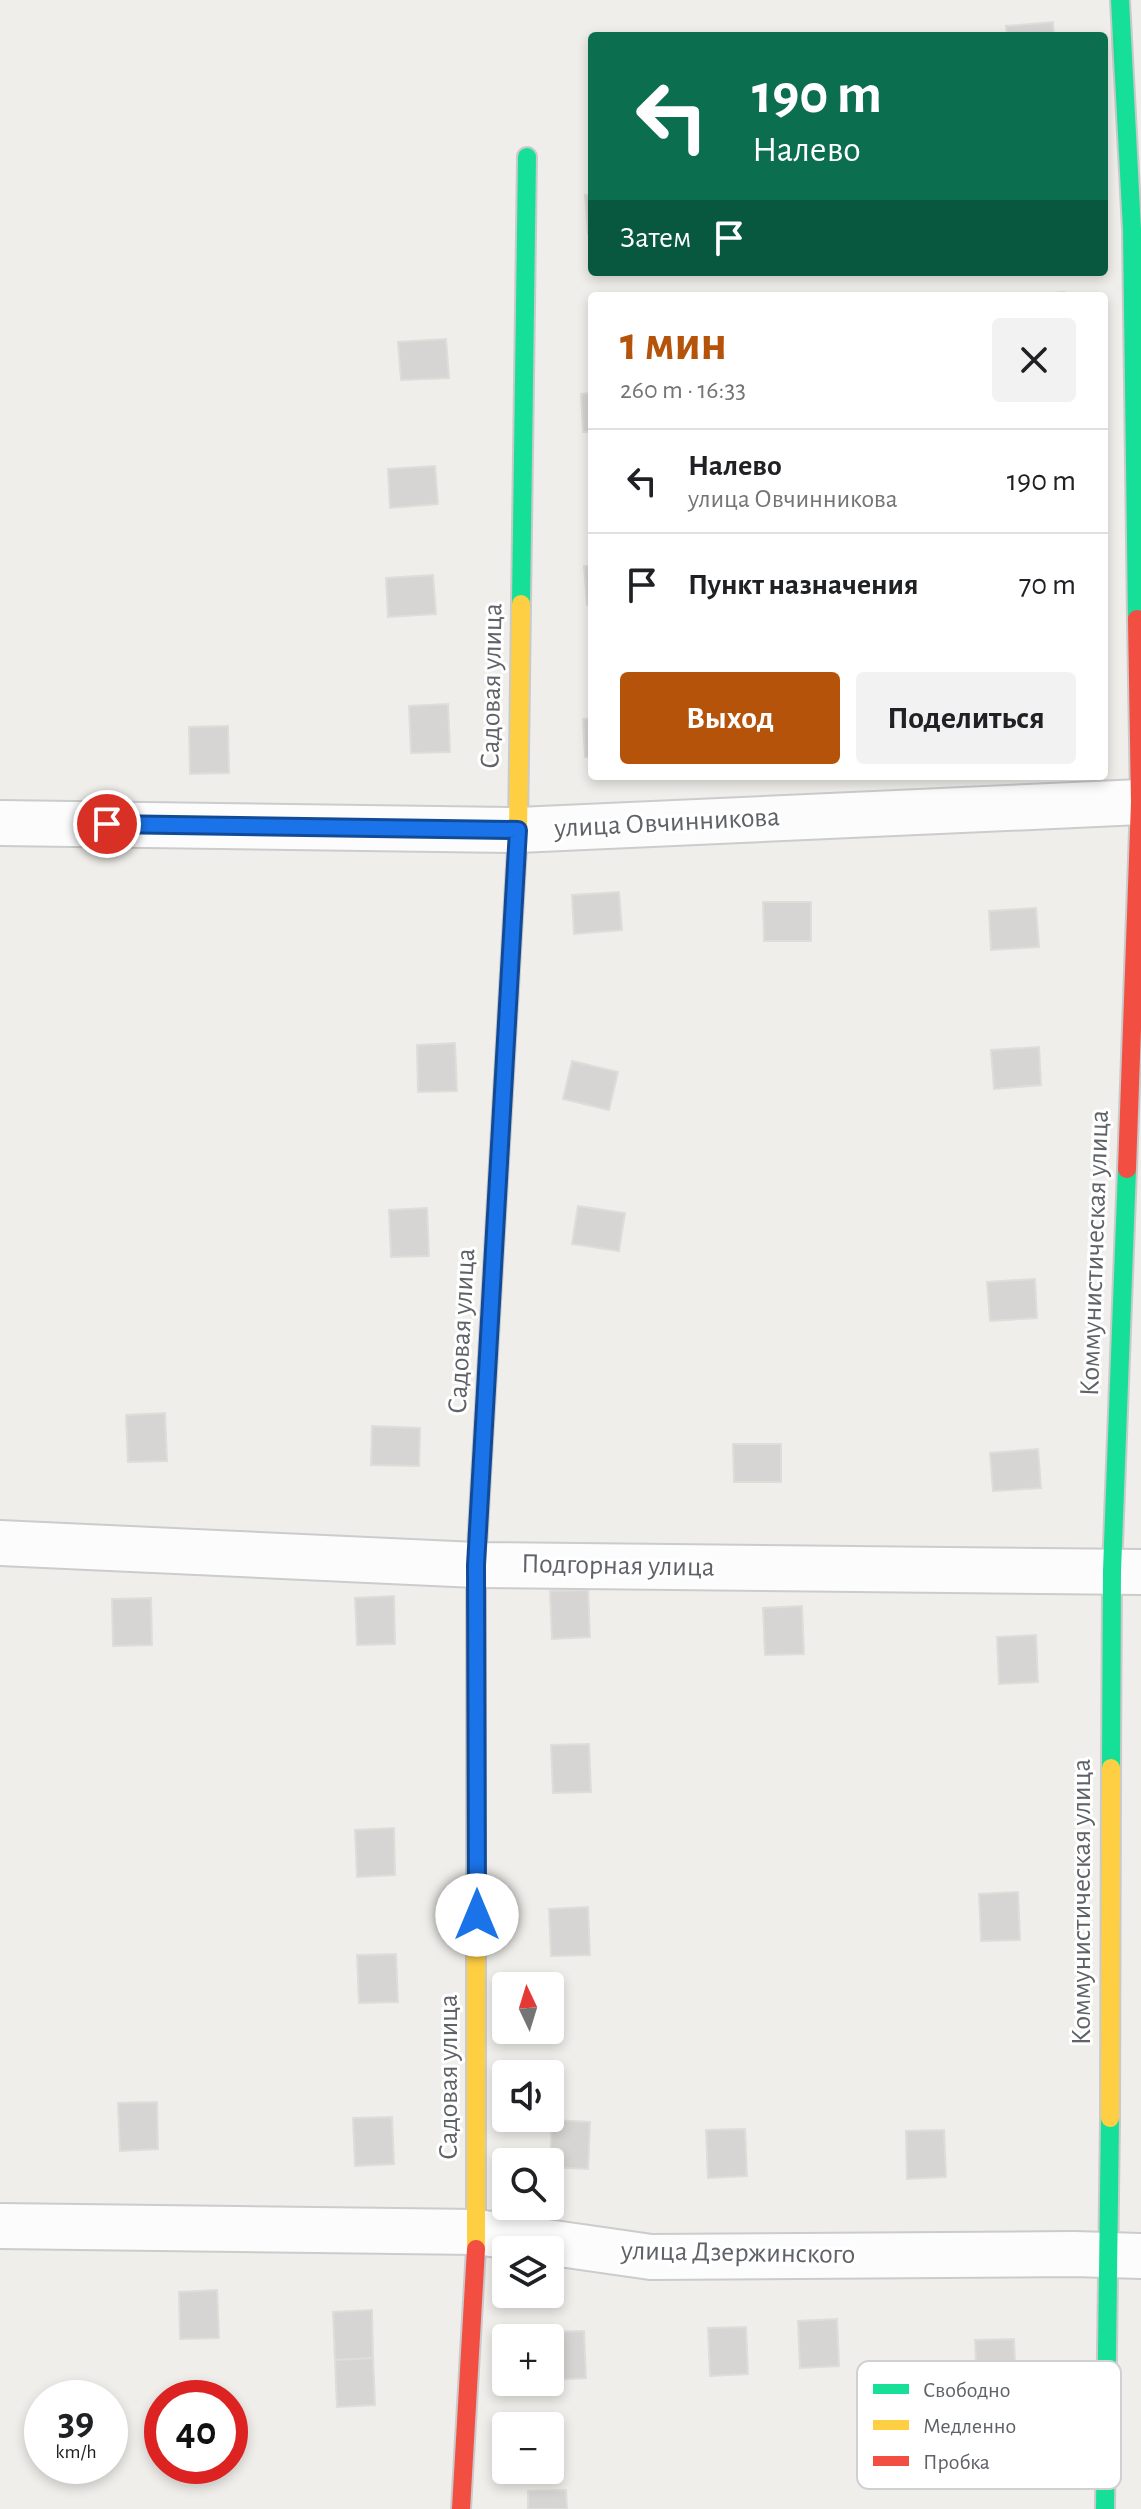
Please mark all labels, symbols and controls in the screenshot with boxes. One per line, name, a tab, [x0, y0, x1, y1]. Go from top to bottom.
icon: left	[620, 64, 724, 168]
text: 190 m	[752, 67, 882, 123]
text: Налево	[752, 132, 861, 168]
icon: arrive	[707, 216, 751, 260]
text: Затем	[620, 223, 691, 253]
button: close	[992, 318, 1076, 402]
text: 1 мин	[620, 321, 727, 369]
text: 260 m · 16:33	[620, 377, 746, 403]
text: Налево	[688, 451, 782, 481]
icon: left	[620, 459, 664, 503]
text: 190 m	[1007, 466, 1076, 496]
text: улица Овчинникова	[688, 486, 898, 512]
icon: arrive	[620, 563, 664, 607]
text: Пункт назначения	[688, 570, 919, 600]
text: 70 m	[1019, 570, 1076, 600]
street label: Садовая улица	[477, 603, 507, 769]
button: Выход	[620, 672, 840, 764]
button: Поделиться	[856, 672, 1076, 764]
pin	[73, 790, 141, 858]
icon: arrive	[85, 802, 129, 846]
street label: улица Овчинникова	[553, 803, 781, 843]
street label: Коммунистическая улица	[1076, 1109, 1114, 1397]
street label: Садовая улица	[444, 1247, 480, 1415]
street label: Подгорная улица	[521, 1550, 715, 1582]
street label: Коммунистическая улица	[1068, 1759, 1096, 2045]
position arrow	[435, 1873, 519, 1957]
north arrow	[492, 1972, 564, 2044]
map controls	[492, 1972, 564, 2484]
street label: Садовая улица	[435, 1994, 463, 2160]
button: sound	[492, 2060, 564, 2132]
button: search	[492, 2148, 564, 2220]
button: layers	[492, 2236, 564, 2308]
street label: улица Дзержинского	[620, 2237, 855, 2269]
button: +	[492, 2324, 564, 2396]
legend	[857, 2361, 1121, 2489]
text: Свободно	[923, 2379, 1011, 2401]
speed limit sign: 40	[144, 2380, 248, 2484]
text: 39	[58, 2402, 94, 2442]
button: −	[492, 2412, 564, 2484]
text: Медленно	[923, 2415, 1016, 2437]
text: km/h	[55, 2442, 97, 2462]
text: Пробка	[923, 2451, 990, 2473]

